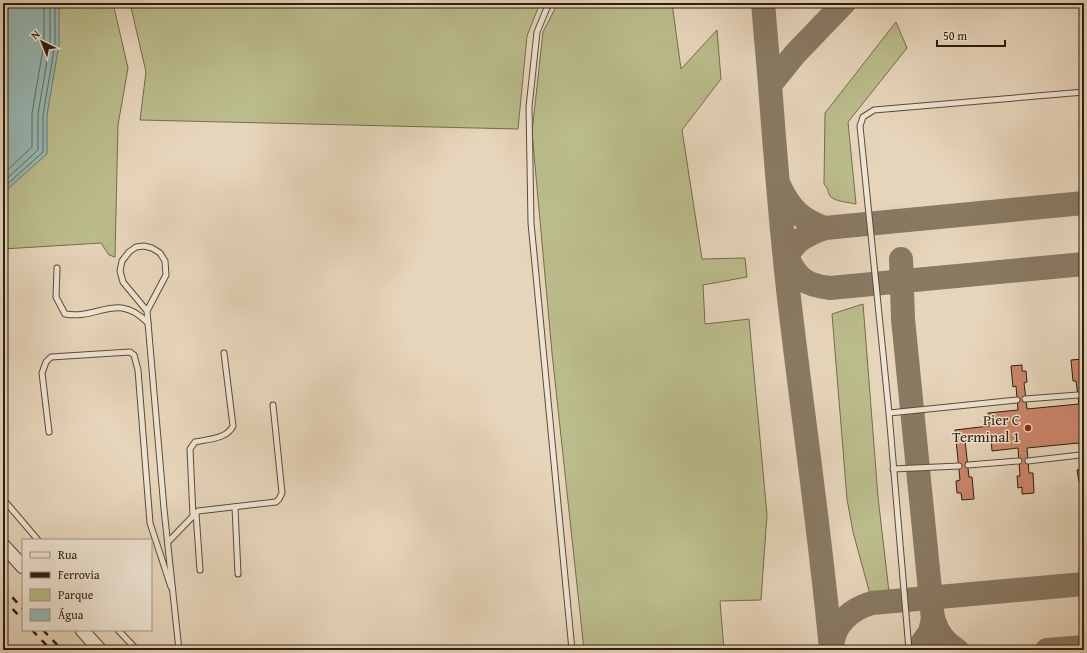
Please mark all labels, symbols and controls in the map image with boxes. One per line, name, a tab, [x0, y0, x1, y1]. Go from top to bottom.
north arrow	[22, 22, 62, 62]
scale bar	[937, 22, 1005, 48]
text: N	[27, 26, 44, 43]
text: 50 m	[943, 27, 967, 44]
place label: Pier C Terminal 1	[952, 409, 1020, 447]
marker: Pier C Terminal 1	[1023, 423, 1033, 433]
legend	[22, 539, 152, 631]
text: Rua	[58, 546, 77, 563]
text: Ferrovia	[58, 566, 100, 583]
text: Parque	[58, 586, 94, 603]
text: Água	[58, 606, 84, 623]

